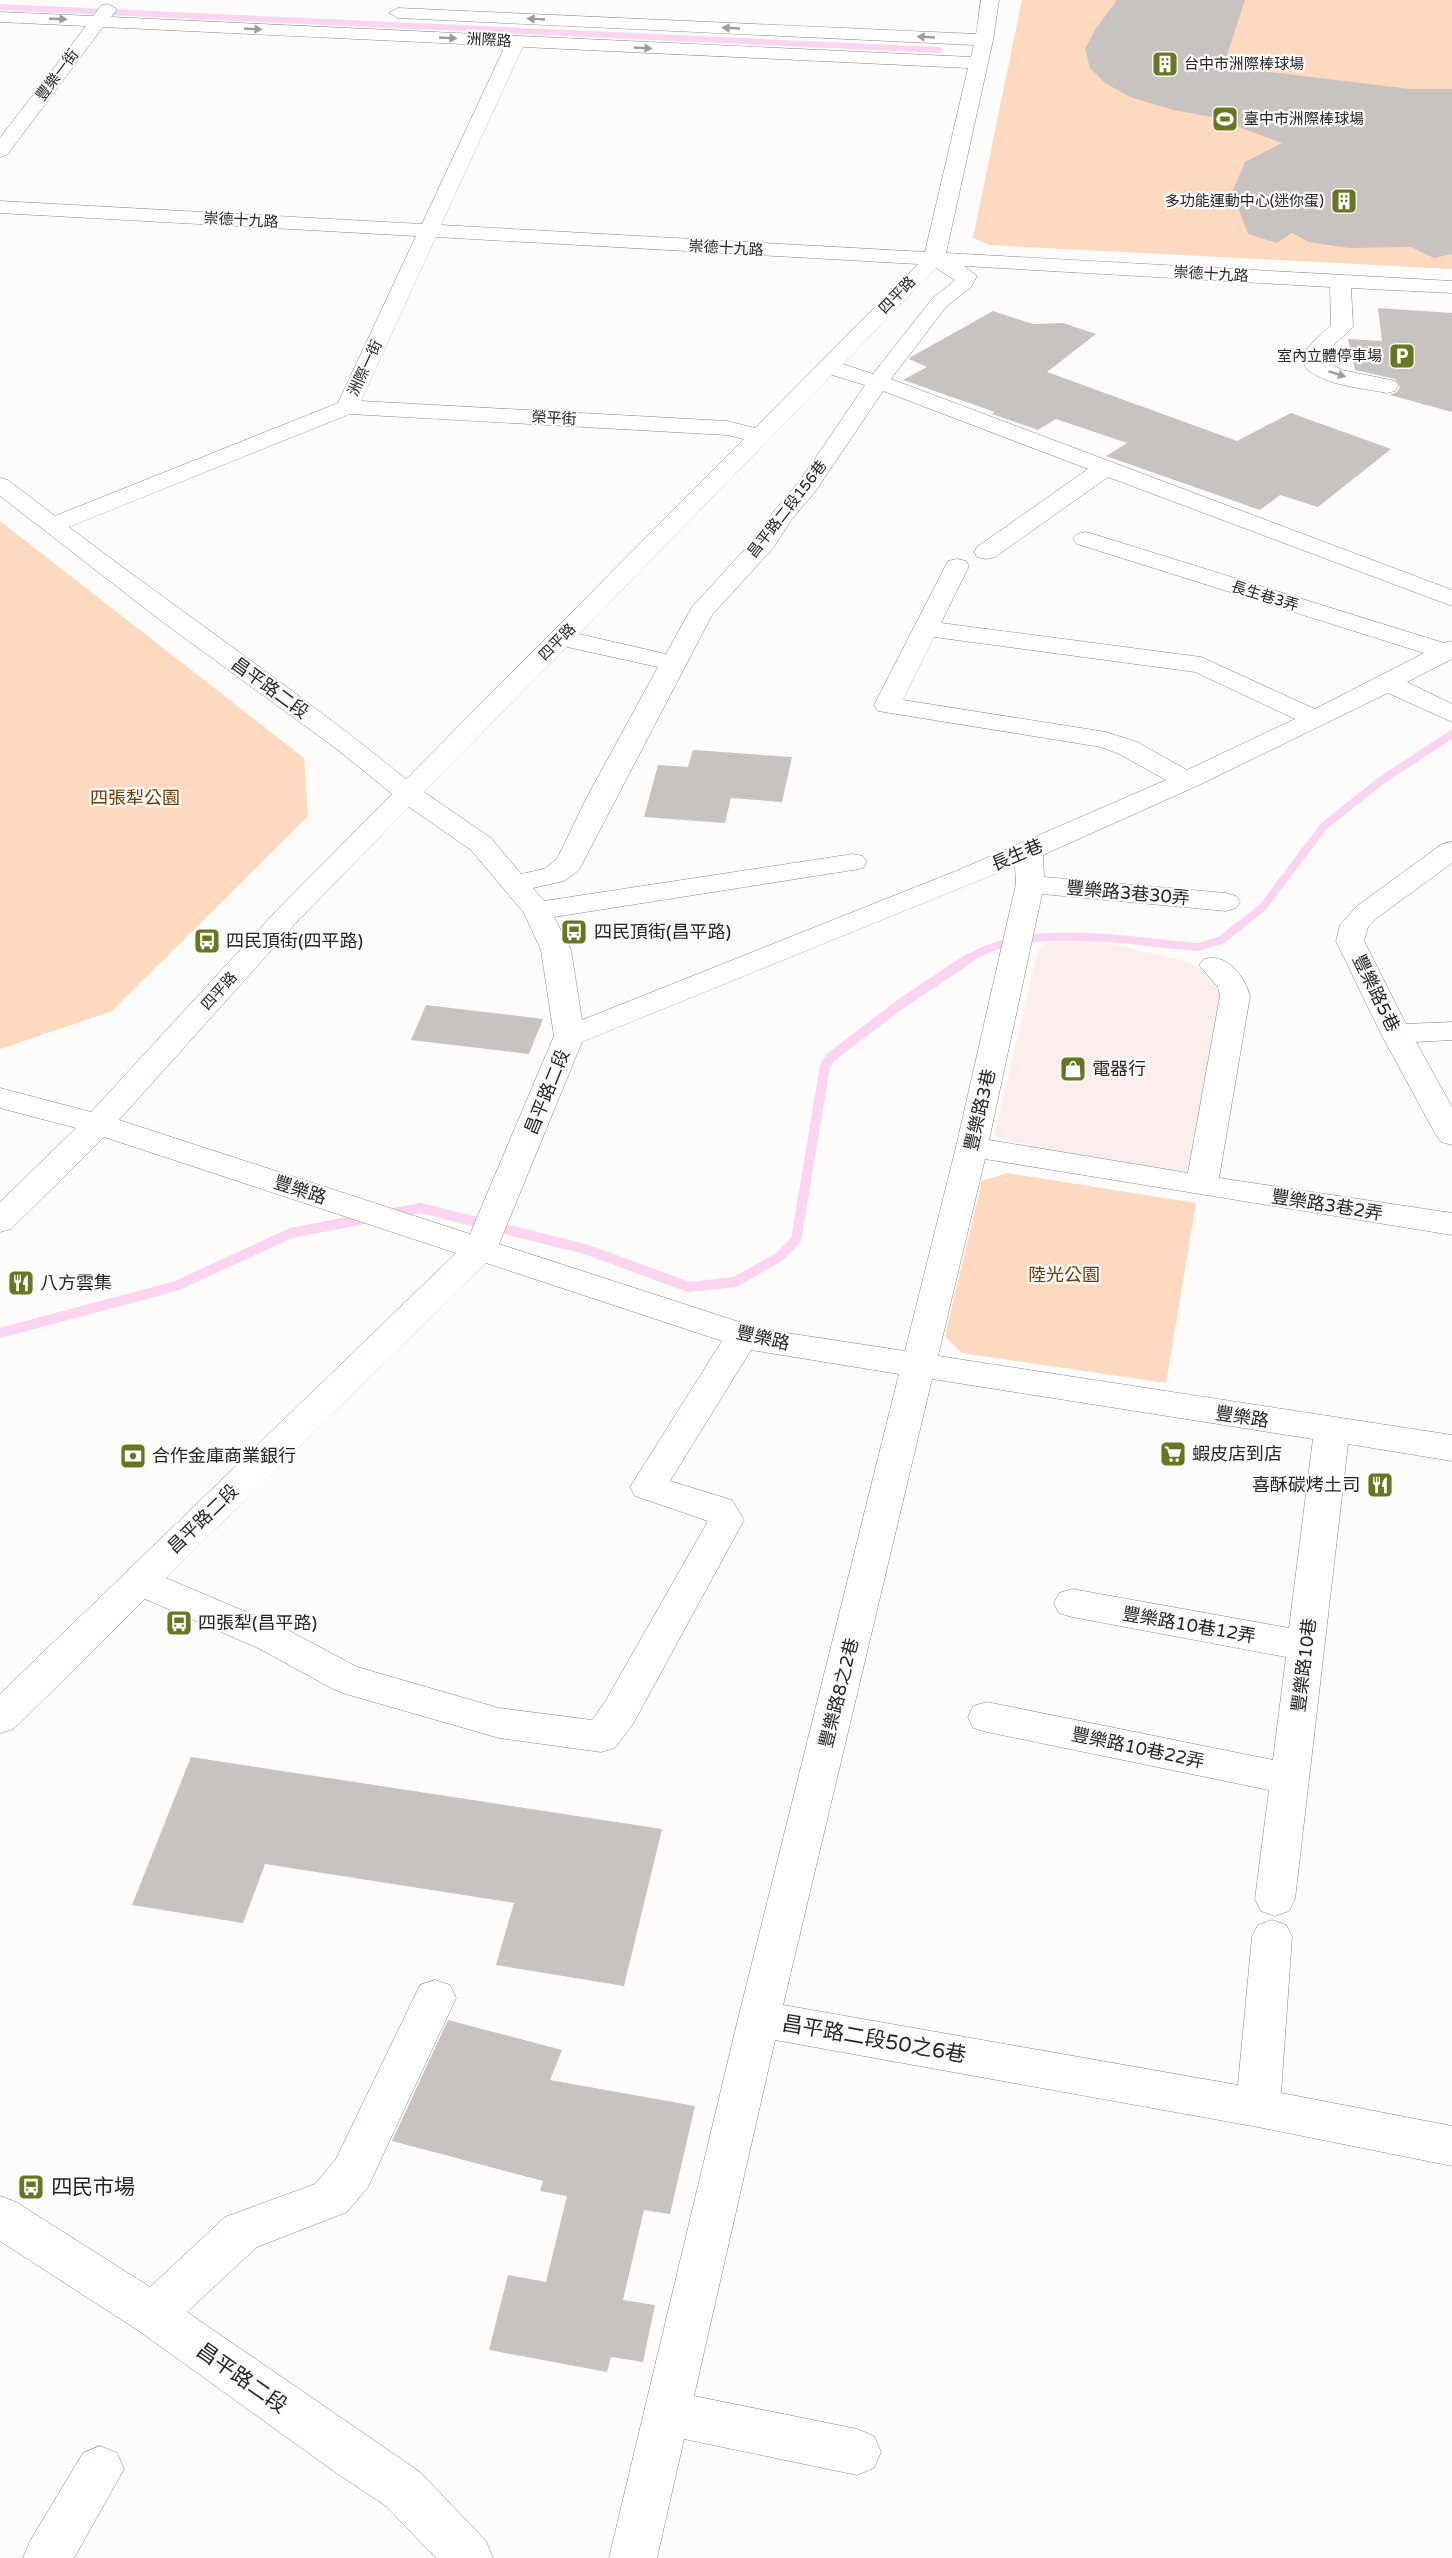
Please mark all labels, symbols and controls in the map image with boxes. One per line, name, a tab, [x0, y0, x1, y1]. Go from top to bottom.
one-way arrow	[49, 14, 68, 24]
one-way arrow	[526, 15, 545, 24]
one-way arrow	[244, 24, 263, 33]
one-way arrow	[721, 24, 740, 33]
street label: 洲際路	[466, 30, 512, 50]
one-way arrow	[916, 32, 935, 41]
one-way arrow	[438, 34, 457, 43]
one-way arrow	[633, 43, 652, 52]
street label: 豐樂一街	[32, 46, 82, 104]
building icon: 台中市洲際棒球場	[1150, 49, 1180, 79]
place label: 台中市洲際棒球場	[1184, 55, 1304, 73]
sports icon: 臺中市洲際棒球場	[1210, 104, 1240, 134]
place label: 臺中市洲際棒球場	[1244, 110, 1364, 128]
building icon: 多功能運動中心(迷你蛋)	[1329, 186, 1359, 216]
place label: 多功能運動中心(迷你蛋)	[1165, 192, 1324, 210]
street label: 崇德十九路	[203, 209, 279, 231]
street label: 崇德十九路	[688, 237, 764, 259]
street label: 崇德十九路	[1173, 263, 1249, 285]
street label: 四平路	[875, 273, 919, 317]
street label: 洲際一街	[344, 337, 386, 399]
parking icon: 室內立體停車場	[1387, 341, 1417, 371]
place label: 室內立體停車場	[1277, 347, 1382, 365]
one-way arrow	[1328, 370, 1346, 379]
street label: 榮平街	[531, 408, 577, 428]
street label: 昌平路二段156巷	[744, 457, 830, 561]
street label: 長生巷3弄	[1229, 577, 1301, 615]
street label: 四平路	[535, 620, 579, 664]
street label: 昌平路二段	[227, 653, 313, 723]
park label: 四張犁公園	[90, 787, 180, 809]
street label: 長生巷	[988, 834, 1046, 876]
street label: 豐樂路3巷30弄	[1065, 877, 1191, 909]
bus stop icon: 四民頂街(昌平路)	[559, 917, 589, 947]
place label: 四民頂街(昌平路)	[594, 921, 731, 943]
bus stop icon: 四民頂街(四平路)	[192, 926, 222, 956]
place label: 四民頂街(四平路)	[226, 930, 363, 952]
street label: 豐樂路5巷	[1348, 951, 1404, 1035]
street label: 四平路	[197, 968, 241, 1014]
street label: 昌平路二段	[520, 1046, 574, 1138]
shop icon: 電器行	[1058, 1054, 1088, 1084]
place label: 電器行	[1092, 1058, 1146, 1080]
street label: 豐樂路3巷	[960, 1067, 1000, 1153]
street label: 豐樂路	[271, 1171, 329, 1209]
street label: 豐樂路3巷2弄	[1270, 1185, 1384, 1225]
park label: 陸光公園	[1028, 1264, 1100, 1286]
restaurant icon: 八方雲集	[6, 1268, 36, 1298]
place label: 八方雲集	[40, 1272, 112, 1294]
street label: 豐樂路	[734, 1321, 792, 1355]
street label: 豐樂路	[1214, 1402, 1270, 1432]
supermarket icon: 蝦皮店到店	[1158, 1439, 1188, 1469]
bank icon: 合作金庫商業銀行	[118, 1441, 148, 1471]
place label: 蝦皮店到店	[1192, 1443, 1282, 1465]
place label: 合作金庫商業銀行	[152, 1445, 296, 1467]
restaurant icon: 喜酥碳烤土司	[1365, 1470, 1395, 1500]
place label: 喜酥碳烤土司	[1252, 1474, 1360, 1496]
street label: 昌平路二段	[163, 1480, 243, 1558]
street label: 豐樂路10巷12弄	[1121, 1602, 1257, 1648]
bus stop icon: 四張犁(昌平路)	[164, 1608, 194, 1638]
place label: 四張犁(昌平路)	[198, 1612, 317, 1634]
street label: 豐樂路10巷	[1287, 1617, 1321, 1713]
street label: 豐樂路8之2巷	[815, 1636, 863, 1750]
street label: 豐樂路10巷22弄	[1070, 1723, 1206, 1773]
street label: 昌平路二段50之6巷	[780, 2011, 968, 2068]
bus stop icon: 四民市場	[16, 2172, 46, 2202]
place label: 四民市場	[51, 2175, 135, 2200]
street label: 昌平路二段	[192, 2338, 292, 2419]

